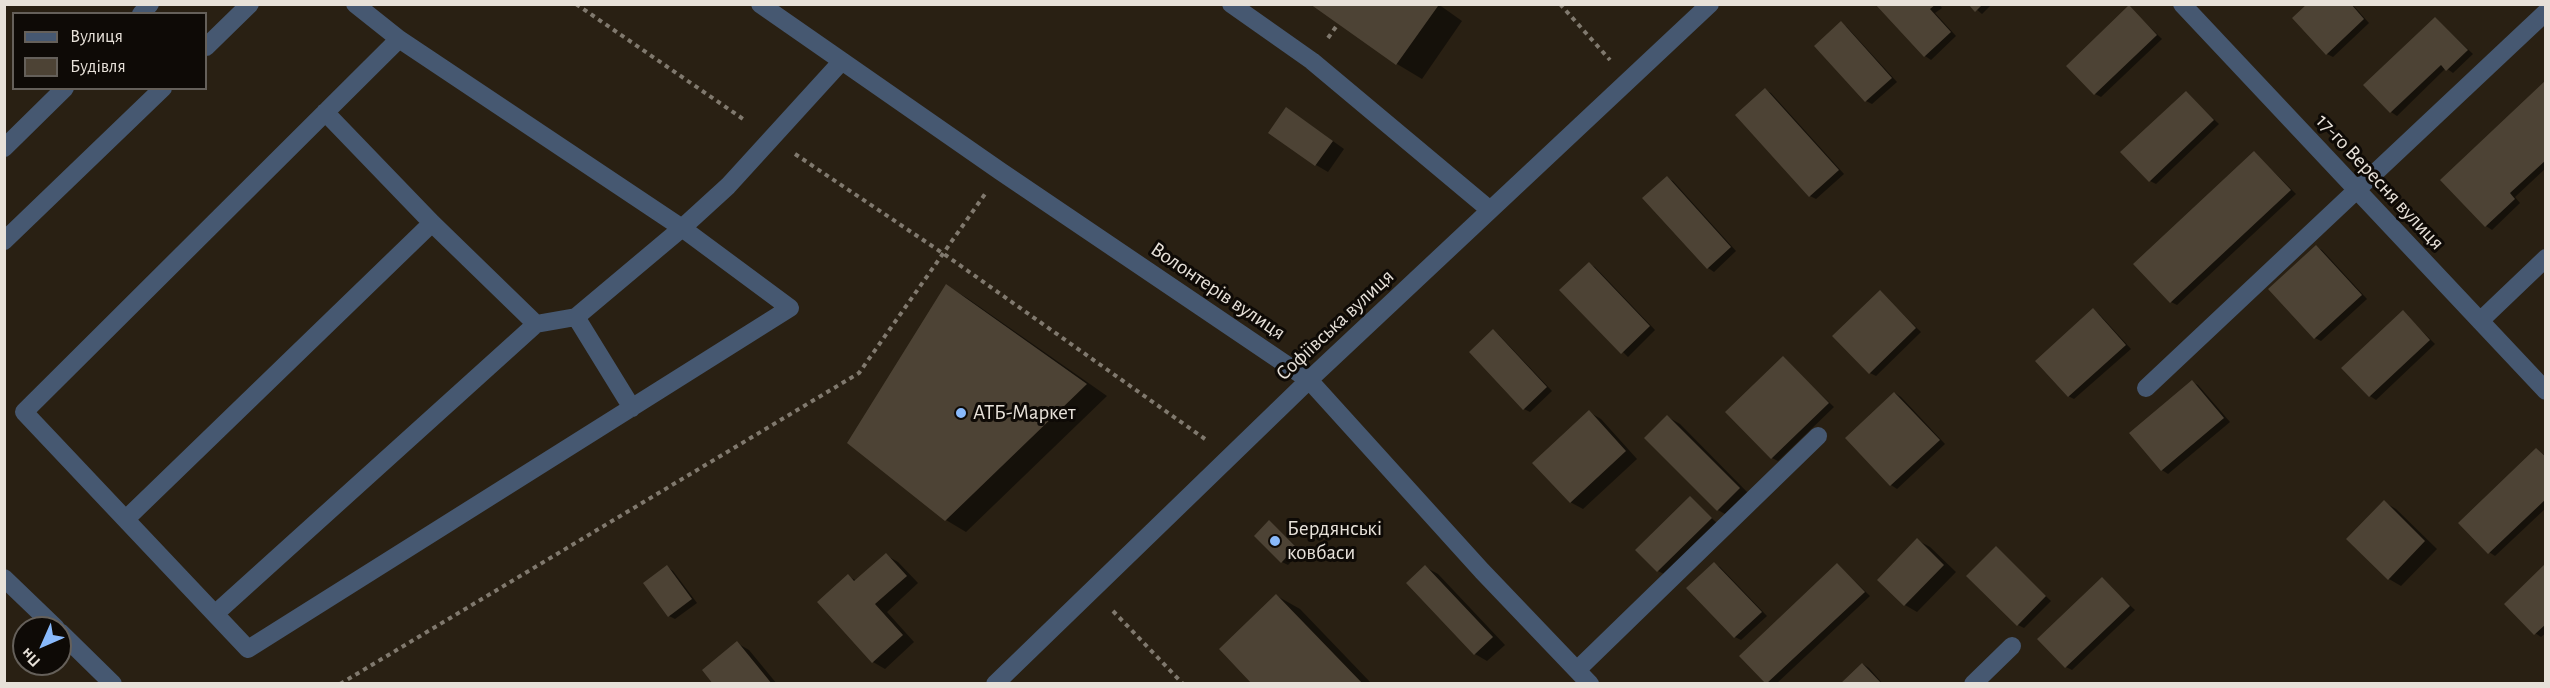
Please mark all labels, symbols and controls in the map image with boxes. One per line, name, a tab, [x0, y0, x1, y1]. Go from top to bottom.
legend	[12, 12, 207, 90]
text: Вулиця	[70, 28, 123, 46]
text: Будівля	[70, 58, 126, 76]
street label: 17-го Вересня вулиця	[2311, 109, 2449, 255]
street label: Волонтерів вулиця	[1146, 237, 1290, 345]
street label: Софіївська вулиця	[1271, 264, 1399, 386]
place label: АТБ-Маркет	[973, 400, 1075, 426]
marker: АТБ-Маркет	[954, 406, 968, 420]
place label: Бердянські ковбаси	[1287, 516, 1382, 566]
marker: Бердянські ковбаси	[1268, 534, 1282, 548]
north arrow	[12, 616, 72, 676]
text: Пн	[18, 645, 43, 670]

